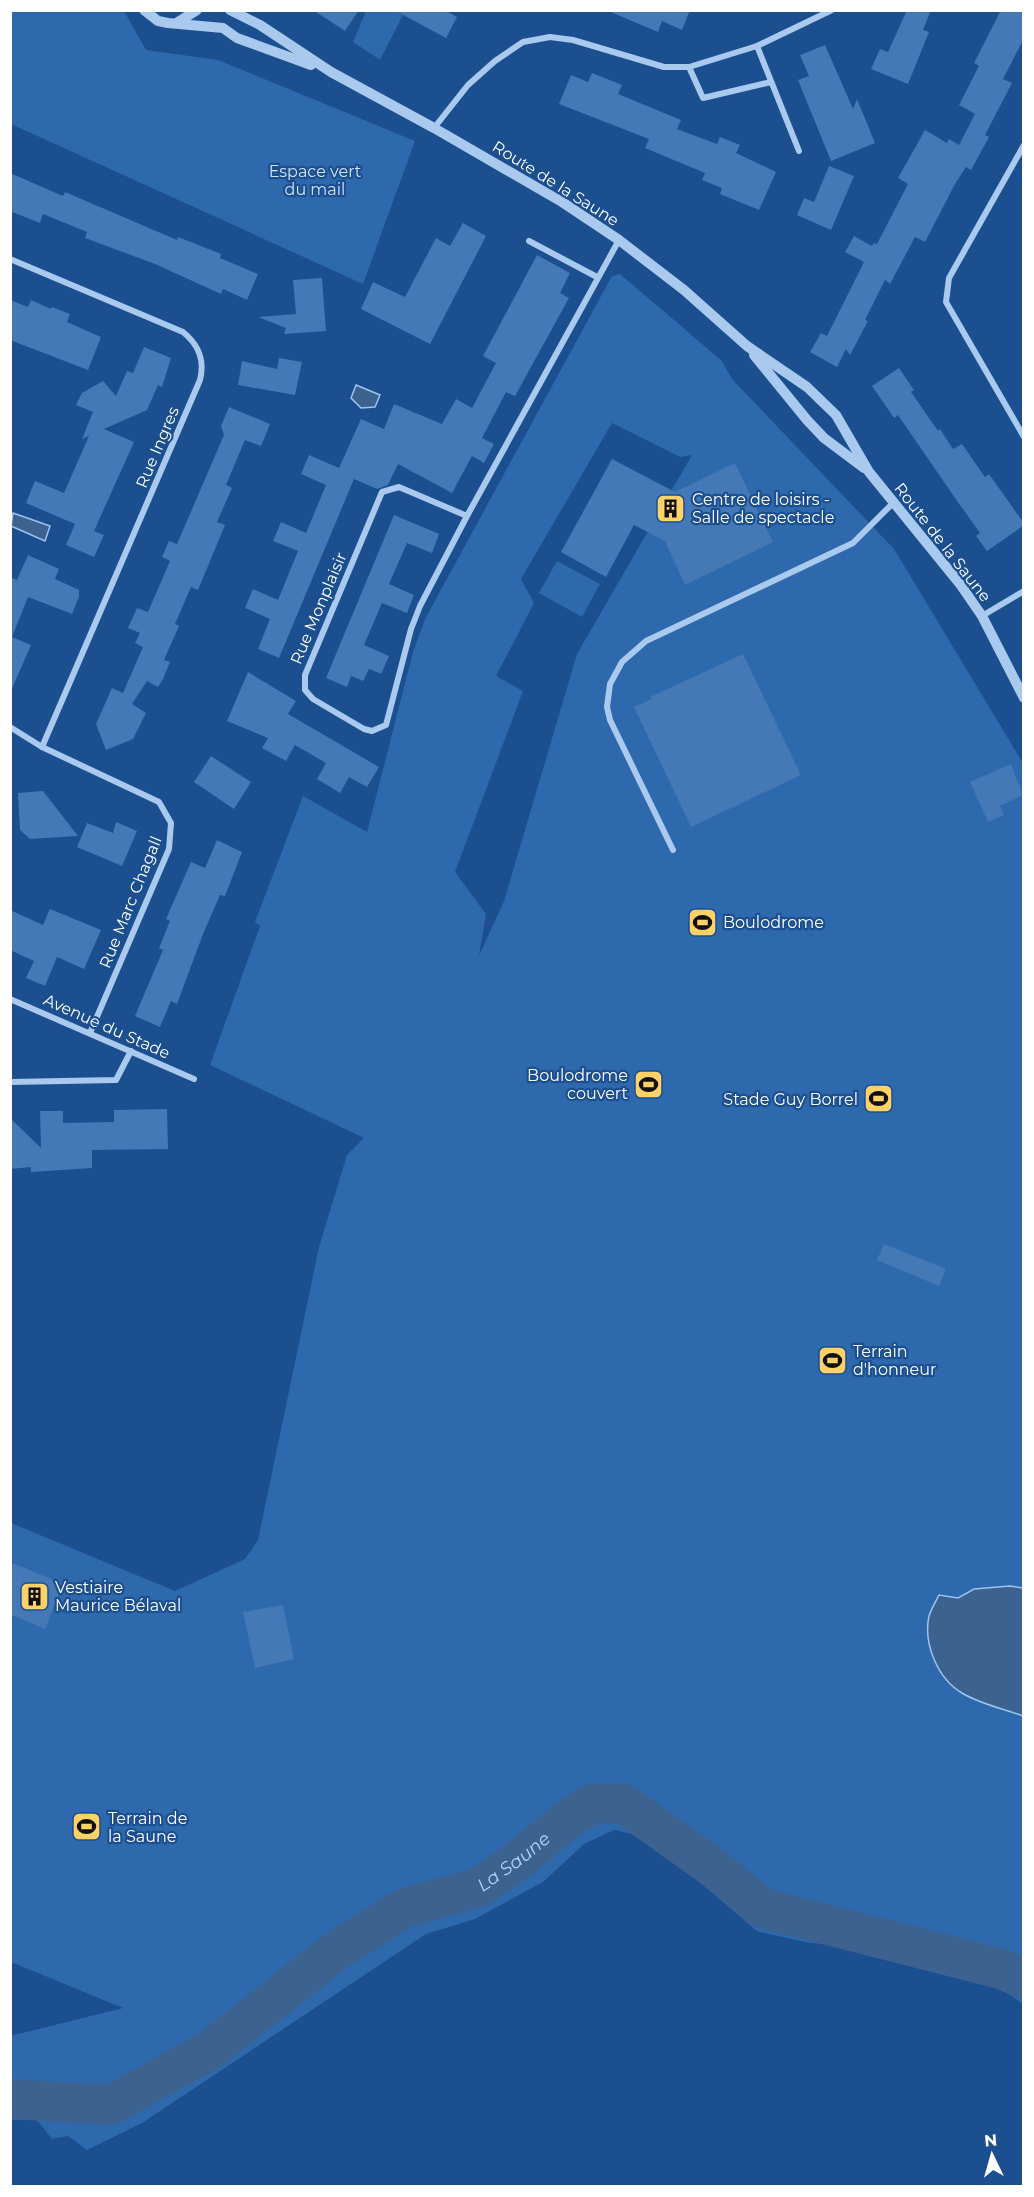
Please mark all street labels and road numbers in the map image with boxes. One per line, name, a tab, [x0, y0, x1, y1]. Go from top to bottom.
street label: Route de la Saune	[489, 137, 622, 230]
street label: Rue Ingres	[132, 404, 183, 491]
street label: Route de la Saune	[890, 479, 995, 606]
street label: Rue Monplaisir	[286, 549, 351, 667]
street label: Rue Marc Chagall	[95, 833, 166, 971]
street label: Avenue du Stade	[41, 990, 173, 1063]

